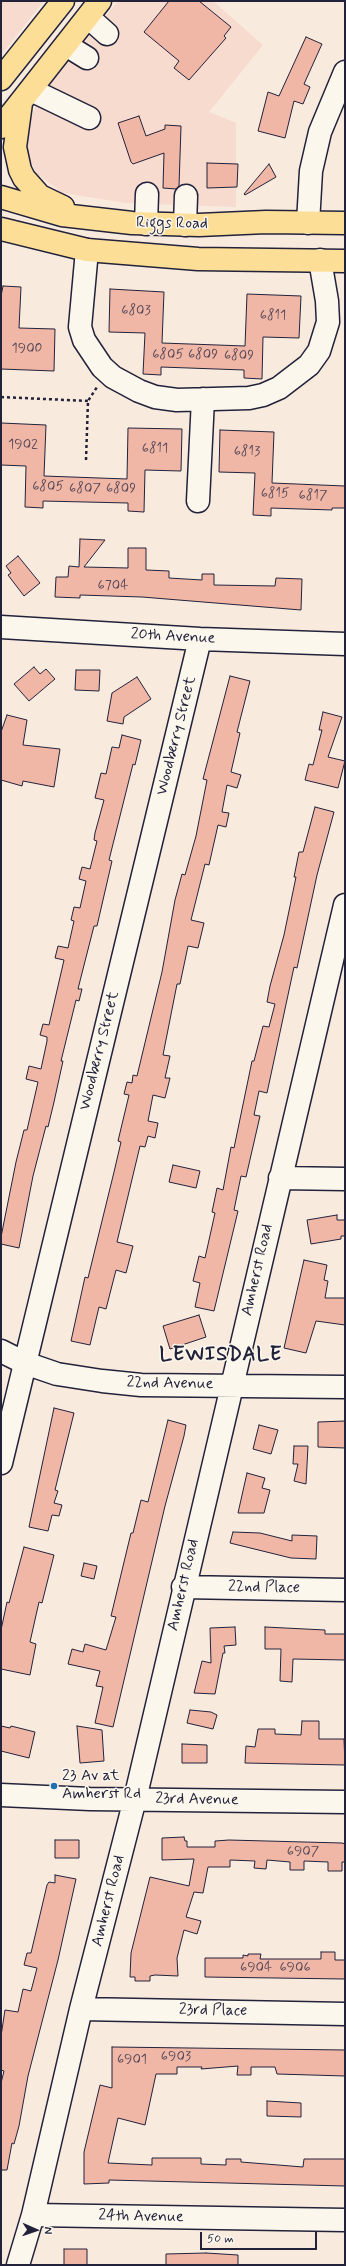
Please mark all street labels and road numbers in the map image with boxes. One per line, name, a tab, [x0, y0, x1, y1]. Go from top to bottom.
street label: Riggs Road	[136, 214, 208, 234]
street label: 20th Avenue	[130, 625, 216, 649]
street label: Woodberry Street	[153, 675, 201, 797]
street label: Woodberry Street	[76, 990, 124, 1112]
street label: Amherst Road	[238, 1222, 278, 1318]
street label: 22nd Avenue	[126, 1374, 214, 1394]
street label: Amherst Road	[164, 1537, 204, 1633]
street label: 22nd Place	[228, 1578, 300, 1598]
street label: 23rd Avenue	[155, 1790, 239, 1810]
street label: Amherst Road	[88, 1853, 130, 1949]
street label: 23rd Place	[179, 2001, 247, 2021]
street label: 24th Avenue	[98, 2207, 184, 2227]

